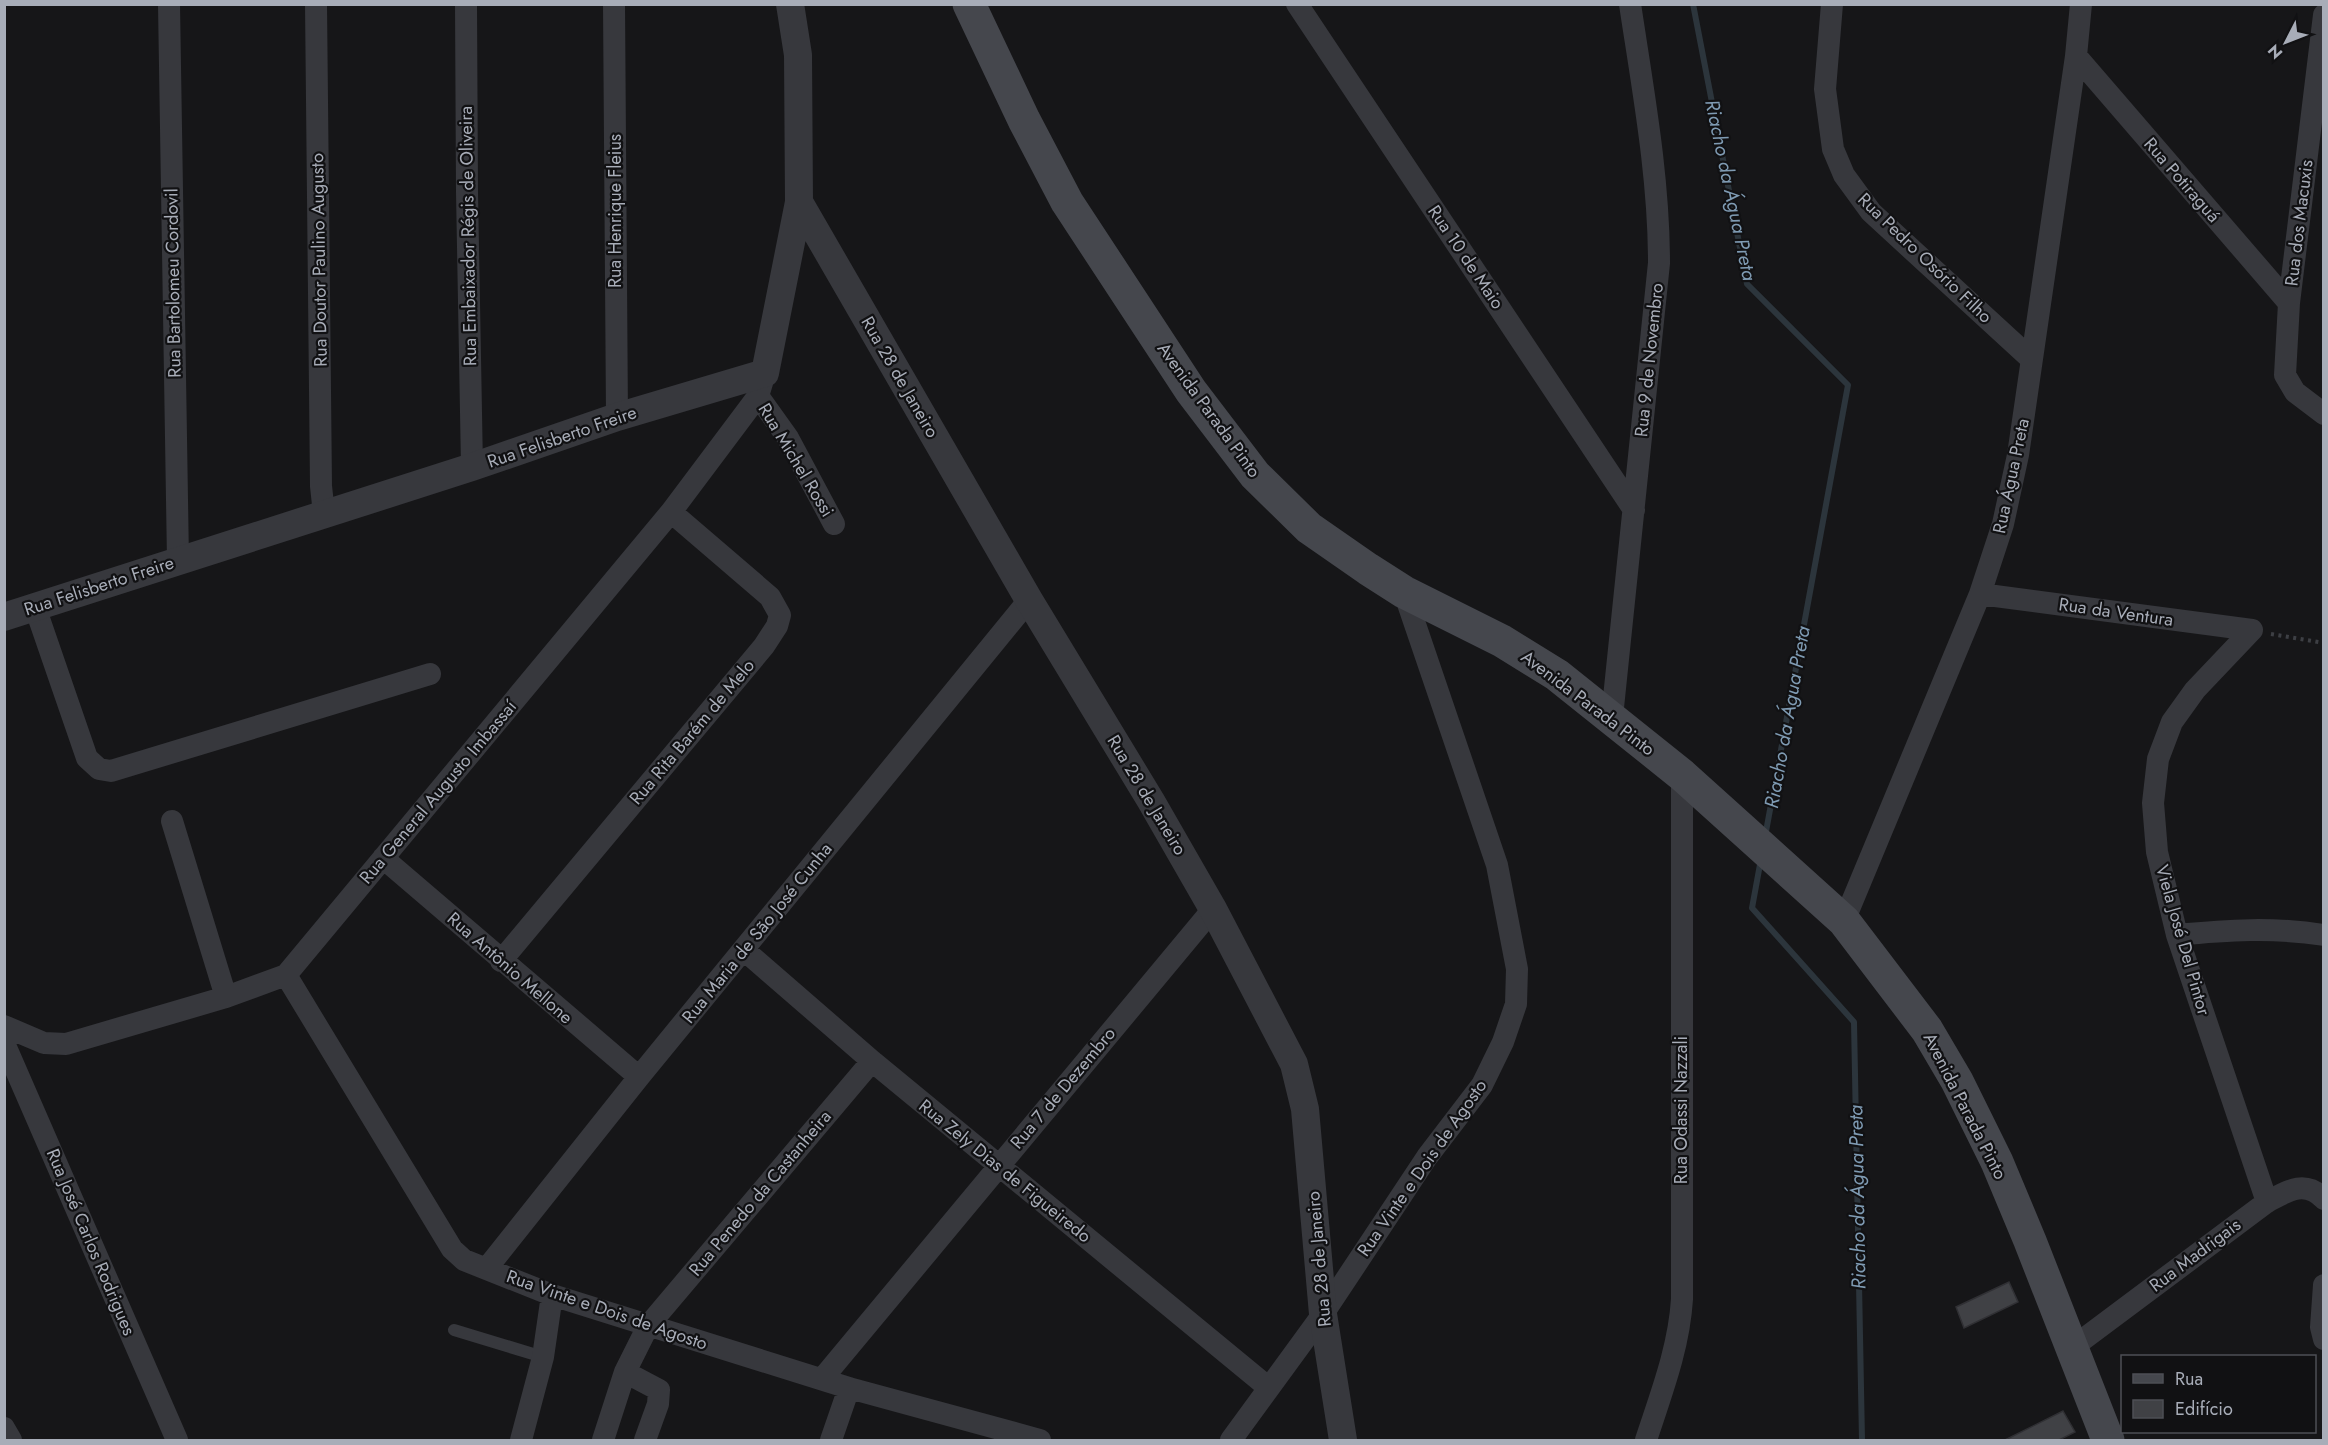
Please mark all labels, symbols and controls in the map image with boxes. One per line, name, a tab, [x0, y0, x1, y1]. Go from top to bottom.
north arrow	[2256, 12, 2316, 72]
text: N	[2262, 39, 2288, 64]
water label: Riacho da Água Preta	[1697, 97, 1764, 283]
street label: Rua Embaixador Régis de Oliveira	[453, 106, 483, 366]
street label: Rua Potiraguá	[2138, 132, 2226, 228]
street label: Rua Henrique Fleius	[602, 134, 628, 288]
street label: Rua Doutor Paulino Augusto	[304, 153, 334, 367]
street label: Rua dos Macuxis	[2278, 158, 2320, 288]
street label: Rua Pedro Osório Filho	[1852, 187, 1998, 329]
street label: Rua Bartolomeu Cordovil	[158, 188, 188, 378]
street label: Rua 10 de Maio	[1422, 200, 1511, 314]
street label: Rua 9 de Novembro	[1628, 282, 1670, 438]
street label: Rua 28 de Janeiro	[855, 312, 945, 443]
street label: Avenida Parada Pinto	[1151, 337, 1267, 483]
street label: Rua Michel Rossi	[752, 398, 840, 522]
street label: Rua Felisberto Freire	[484, 399, 640, 475]
street label: Rua Água Preta	[1986, 416, 2036, 536]
street label: Rua Felisberto Freire	[21, 549, 177, 623]
street label: Rua da Ventura	[2057, 591, 2175, 633]
water label: Riacho da Água Preta	[1757, 624, 1818, 811]
street label: Avenida Parada Pinto	[1516, 644, 1660, 762]
street label: Rua Rita Barém de Melo	[623, 654, 761, 810]
street label: Rua General Augusto Imbassaí	[353, 694, 524, 889]
street label: Rua 28 de Janeiro	[1101, 730, 1193, 860]
street label: Rua Maria de São José Cunha	[676, 837, 838, 1029]
street label: Viela José Del Pintor	[2149, 862, 2217, 1019]
street label: Rua Antônio Mellone	[441, 906, 579, 1030]
street label: Rua 7 de Dezembro	[1004, 1021, 1122, 1155]
street label: Avenida Parada Pinto	[1917, 1028, 2013, 1184]
street label: Rua Odassi Nazzali	[1668, 1036, 1694, 1184]
street label: Rua Vinte e Dois de Agosto	[1351, 1074, 1493, 1262]
street label: Rua Zely Dias de Figueiredo	[913, 1093, 1097, 1249]
street label: Rua Penedo da Castanheira	[683, 1104, 837, 1282]
water label: Riacho da Água Preta	[1841, 1104, 1874, 1290]
street label: Rua José Carlos Rodrigues	[40, 1145, 142, 1339]
street label: Rua 28 de Janeiro	[1300, 1190, 1338, 1328]
street label: Rua Madrigais	[2144, 1212, 2246, 1298]
street label: Rua Vinte e Dois de Agosto	[503, 1263, 711, 1357]
legend	[2121, 1355, 2316, 1433]
text: Rua	[2175, 1366, 2203, 1392]
text: Edifício	[2175, 1396, 2233, 1422]

